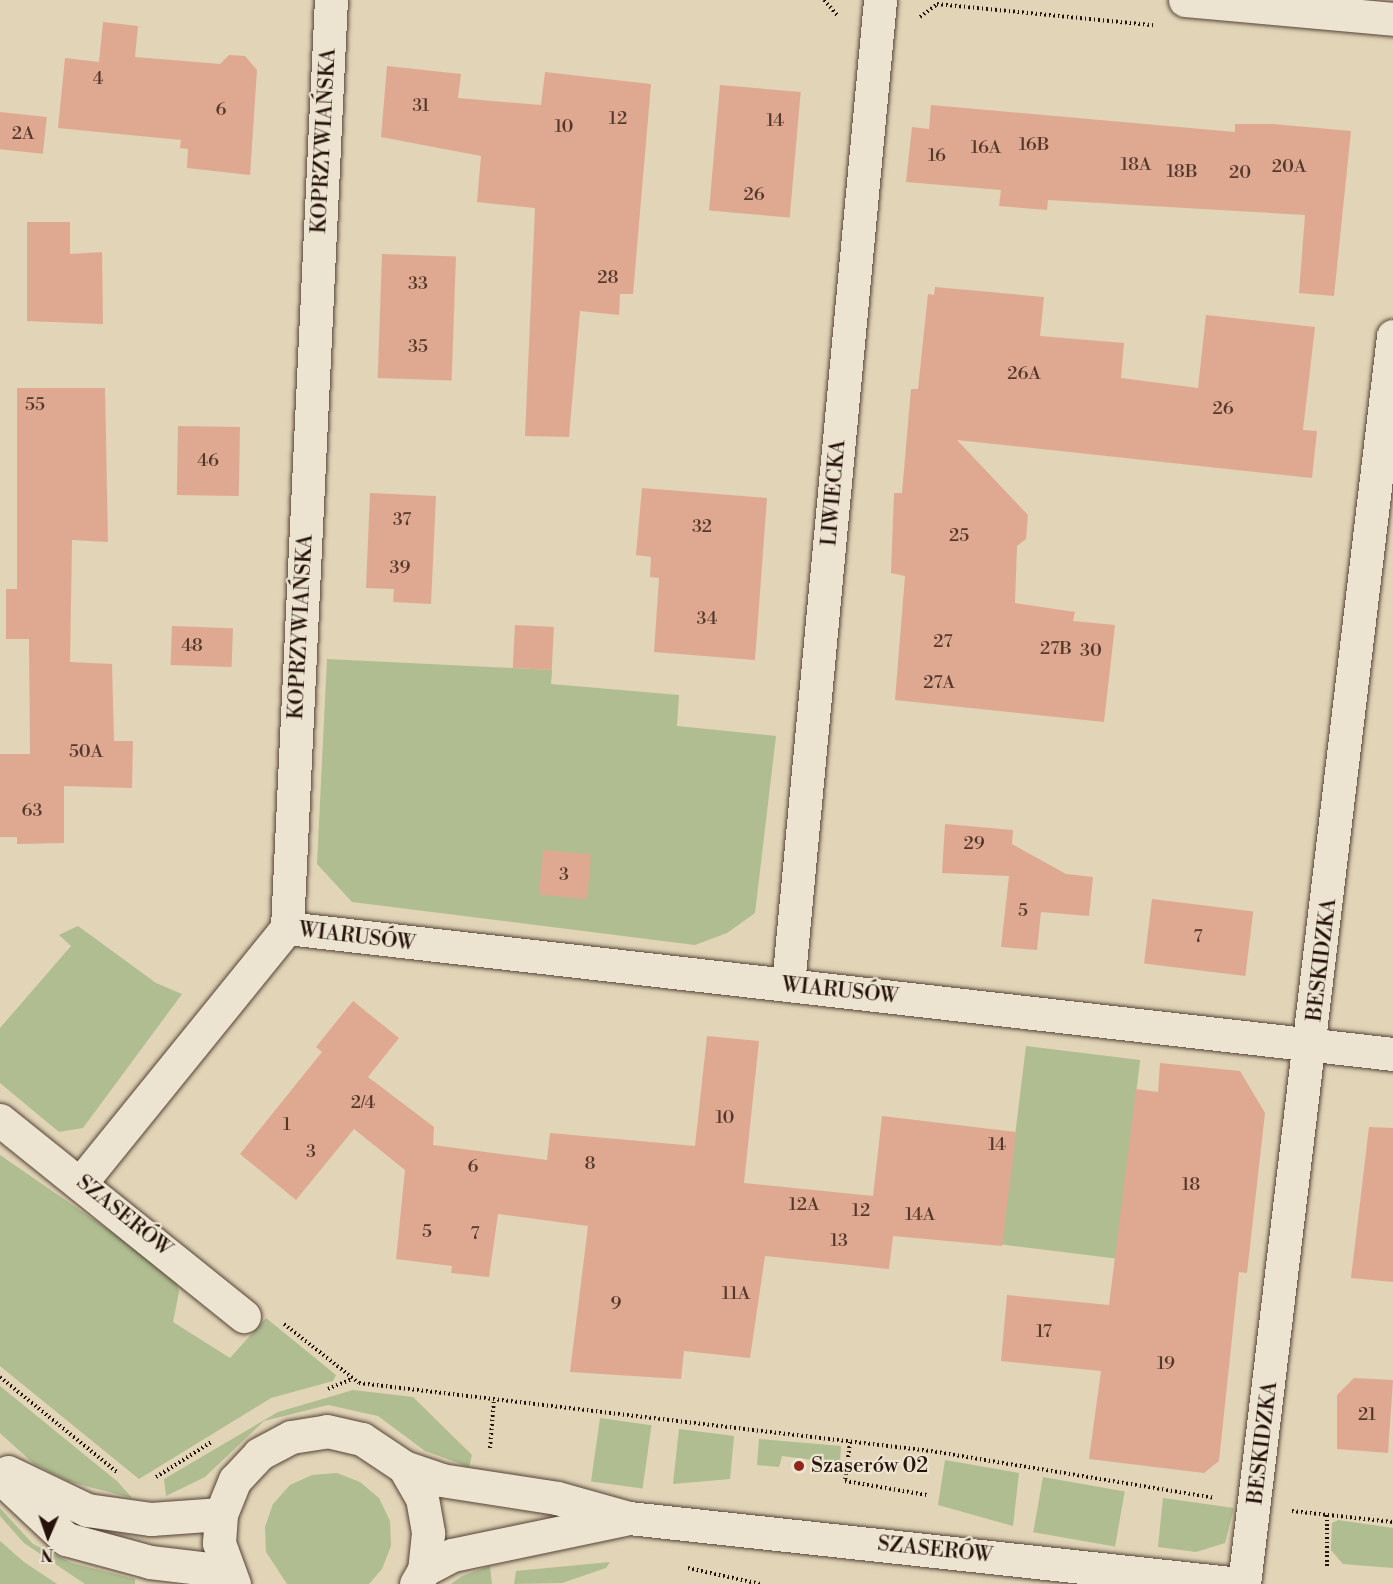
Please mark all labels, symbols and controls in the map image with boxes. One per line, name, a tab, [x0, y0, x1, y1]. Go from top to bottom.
street label: KOPRZYWIAŃSKA	[307, 48, 341, 234]
house number: 4	[93, 68, 103, 90]
house number: 31	[412, 95, 430, 117]
house number: 6	[216, 99, 226, 121]
house number: 12	[609, 108, 627, 130]
house number: 14	[766, 110, 784, 132]
house number: 10	[554, 116, 574, 138]
house number: 2A	[12, 123, 34, 145]
house number: 16B	[1019, 134, 1049, 156]
house number: 16A	[971, 137, 1001, 159]
house number: 16	[928, 145, 946, 167]
house number: 18A	[1121, 154, 1151, 176]
house number: 20A	[1272, 156, 1306, 178]
house number: 18B	[1166, 161, 1198, 183]
house number: 20	[1229, 162, 1251, 184]
house number: 26	[743, 184, 765, 206]
house number: 28	[597, 267, 619, 289]
house number: 33	[408, 273, 428, 295]
house number: 35	[408, 336, 428, 358]
house number: 26A	[1007, 363, 1041, 385]
house number: 55	[25, 394, 45, 416]
house number: 26	[1212, 398, 1234, 420]
street label: LIWIECKA	[817, 439, 851, 547]
house number: 46	[197, 450, 219, 472]
house number: 37	[393, 509, 411, 531]
house number: 32	[692, 516, 712, 538]
house number: 25	[949, 525, 969, 547]
street label: KOPRZYWIAŃSKA	[284, 534, 318, 720]
house number: 39	[390, 557, 410, 579]
house number: 34	[697, 608, 717, 630]
house number: 27	[933, 631, 953, 653]
house number: 48	[181, 635, 203, 657]
house number: 27B	[1040, 638, 1072, 660]
house number: 30	[1080, 640, 1102, 662]
house number: 27A	[923, 672, 955, 694]
house number: 50A	[69, 741, 103, 763]
house number: 63	[22, 800, 42, 822]
house number: 29	[963, 833, 985, 855]
house number: 3	[559, 864, 569, 886]
street label: BESKIDZKA	[1302, 897, 1342, 1023]
house number: 5	[1018, 900, 1028, 922]
street label: WIARUSÓW	[297, 917, 417, 957]
house number: 7	[1193, 926, 1203, 948]
street label: WIARUSÓW	[780, 972, 900, 1010]
house number: 2/4	[351, 1092, 375, 1114]
house number: 10	[715, 1107, 735, 1129]
house number: 1	[283, 1114, 291, 1136]
house number: 14	[988, 1134, 1006, 1156]
house number: 3	[306, 1141, 316, 1163]
house number: 8	[584, 1153, 596, 1175]
house number: 6	[468, 1156, 478, 1178]
street label: SZASERÓW	[71, 1170, 177, 1262]
house number: 18	[1182, 1174, 1200, 1196]
house number: 12A	[789, 1194, 819, 1216]
house number: 12	[852, 1200, 870, 1222]
house number: 14A	[905, 1204, 935, 1226]
house number: 5	[422, 1221, 432, 1243]
house number: 7	[470, 1223, 480, 1245]
house number: 13	[830, 1230, 848, 1252]
house number: 11A	[722, 1283, 750, 1305]
house number: 9	[611, 1293, 621, 1315]
house number: 17	[1036, 1321, 1052, 1343]
house number: 19	[1157, 1353, 1175, 1375]
street label: BESKIDZKA	[1243, 1380, 1283, 1506]
house number: 21	[1358, 1404, 1376, 1426]
place label: Szaserów 02	[811, 1453, 928, 1479]
marker: Szaserów 02	[792, 1459, 806, 1473]
north arrow	[18, 1506, 78, 1566]
street label: SZASERÓW	[876, 1531, 994, 1569]
text: N	[41, 1544, 54, 1564]

